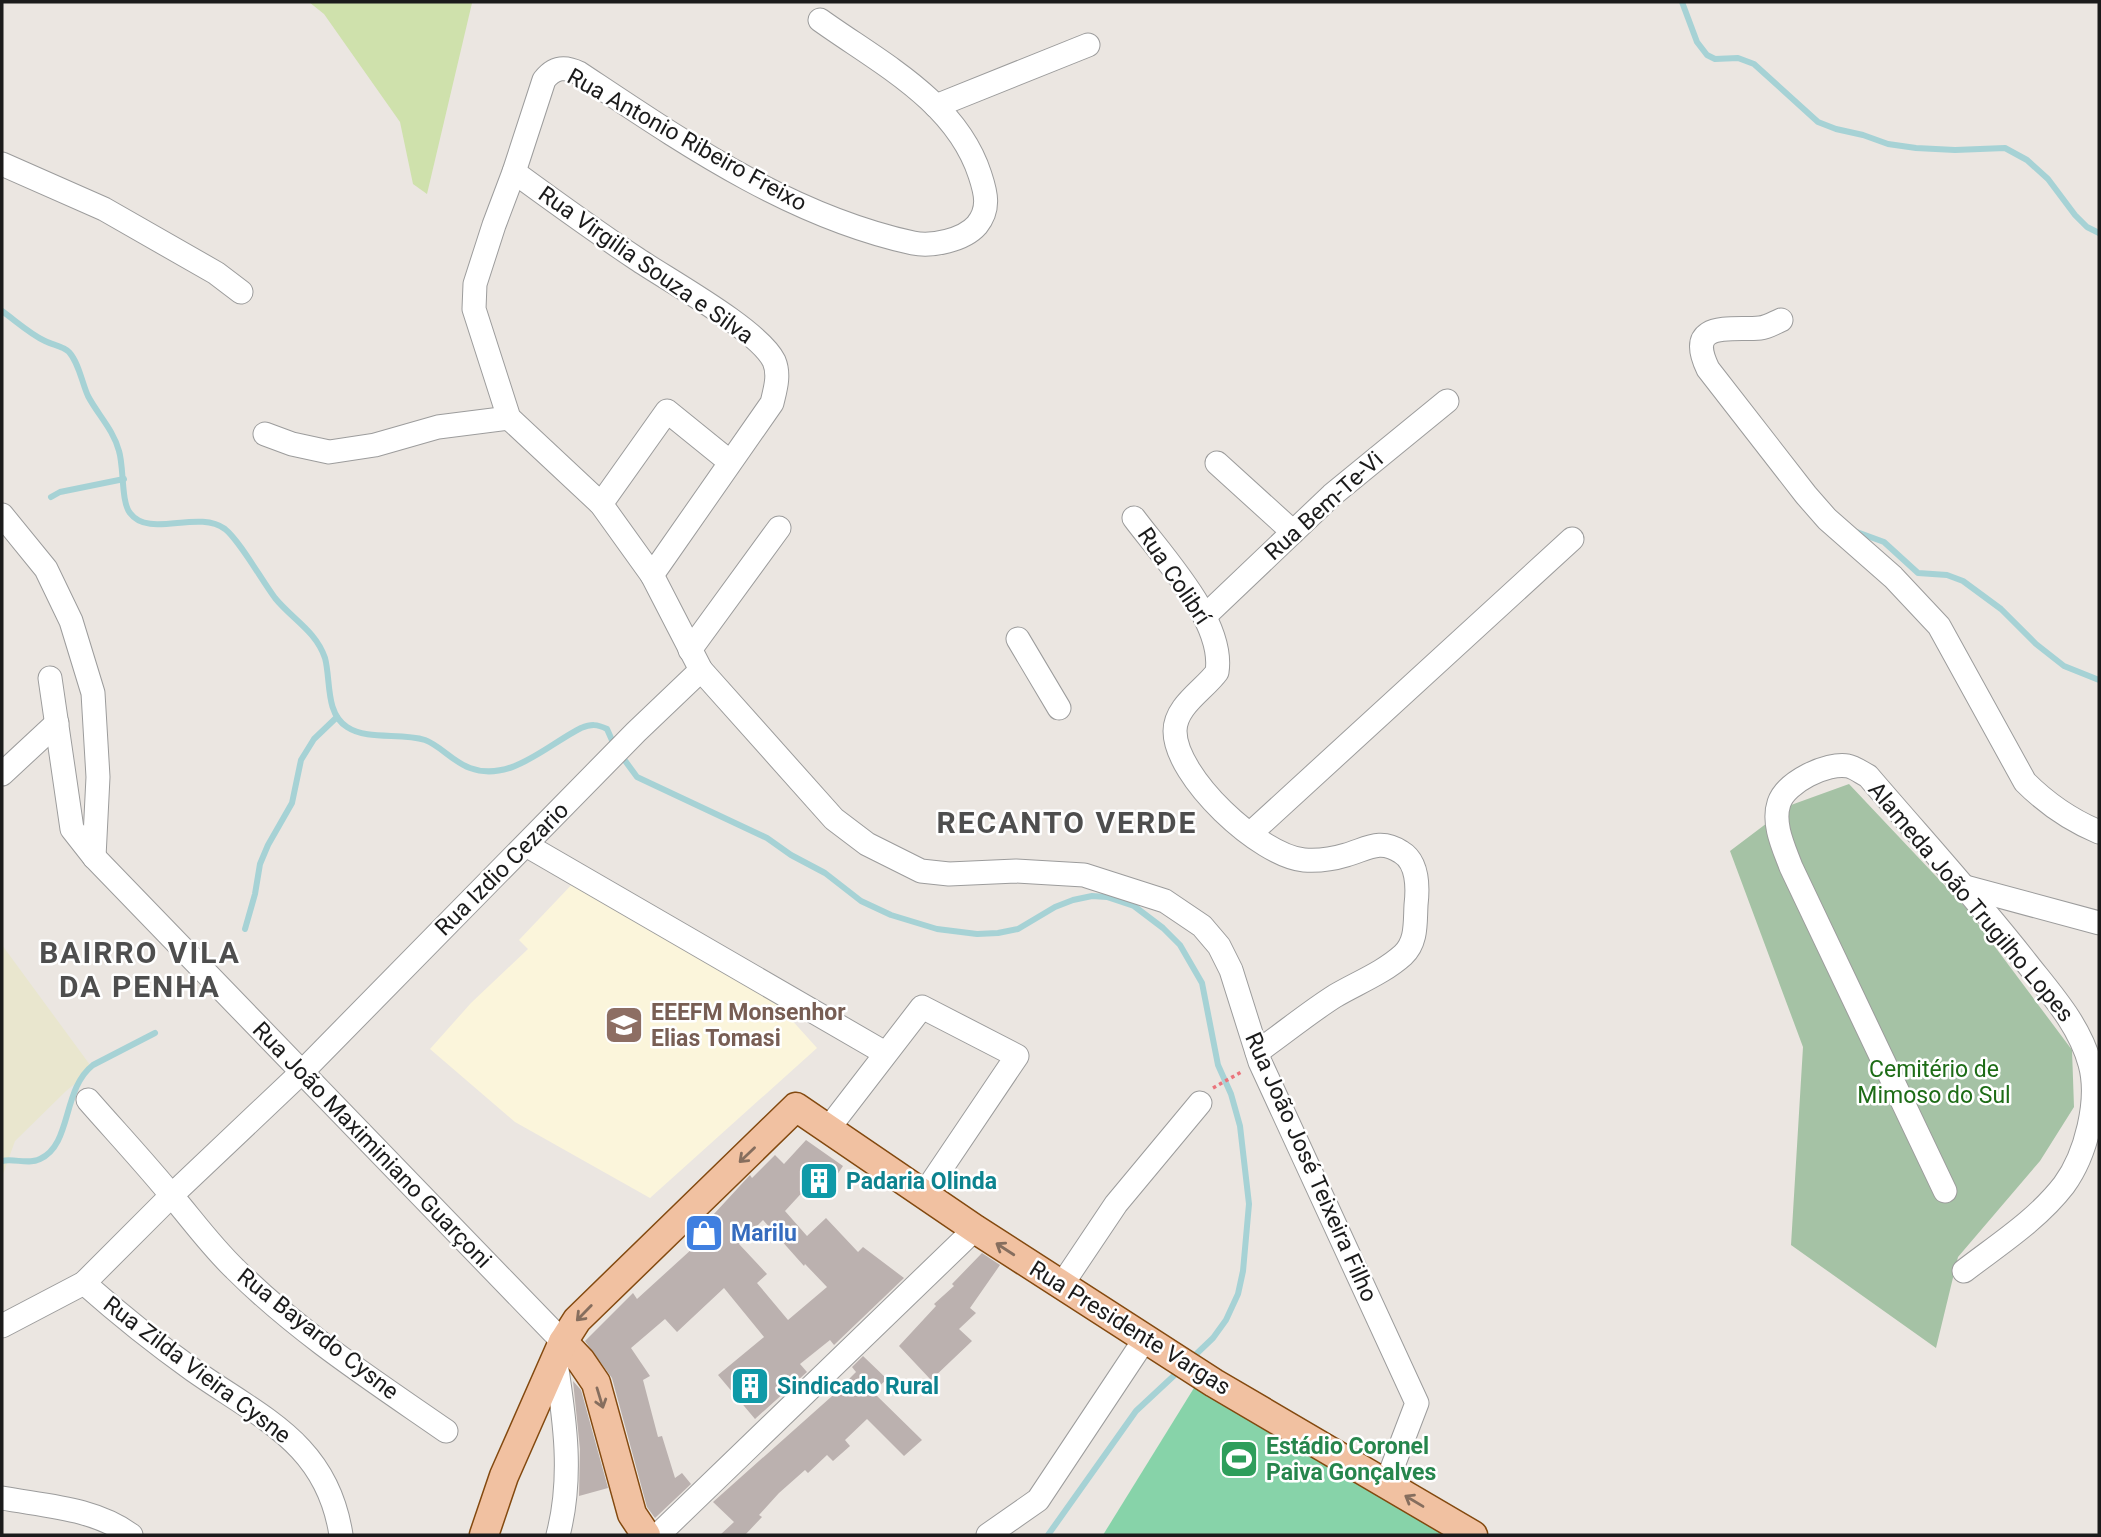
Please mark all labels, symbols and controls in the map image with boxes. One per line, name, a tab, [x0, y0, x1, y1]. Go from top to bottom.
street label: Rua Antonio Ribeiro Freixo	[563, 63, 811, 217]
street label: Rua Virgilia Souza e Silva	[533, 180, 759, 350]
street label: Rua Bem-Te-Vi	[1259, 446, 1389, 566]
street label: Rua Colibrí	[1132, 523, 1217, 631]
street label: Alameda João Trugilho Lopes	[1863, 777, 2079, 1027]
street label: Rua Izdio Cezario	[430, 797, 574, 941]
district label: RECANTO VERDE	[936, 805, 1198, 840]
district label: BAIRRO VILA DA PENHA	[39, 935, 241, 1004]
place label: EEEFM Monsenhor Elias Tomasi	[651, 999, 846, 1052]
school or university icon: EEEFM Monsenhor Elias Tomasi	[603, 1004, 645, 1046]
street label: Rua João Maximiniano Guarçoni	[247, 1016, 497, 1274]
street label: Rua João José Teixeira Filho	[1239, 1028, 1383, 1306]
park label: Cemitério de Mimoso do Sul	[1857, 1056, 2011, 1109]
one-way arrow	[739, 1146, 756, 1163]
building icon: Padaria Olinda	[798, 1160, 840, 1202]
place label: Padaria Olinda	[846, 1168, 997, 1195]
shop icon: Marilu	[683, 1212, 725, 1254]
place label: Marilu	[731, 1220, 797, 1247]
one-way arrow	[996, 1242, 1015, 1256]
street label: Rua Presidente Vargas	[1025, 1255, 1235, 1401]
street label: Rua Bayardo Cysne	[232, 1263, 404, 1405]
street label: Rua Zilda Vieira Cysne	[98, 1291, 296, 1449]
one-way arrow	[576, 1305, 593, 1322]
building icon: Sindicado Rural	[729, 1365, 771, 1407]
place label: Sindicado Rural	[777, 1373, 939, 1400]
one-way arrow	[595, 1387, 608, 1409]
place label: Estádio Coronel Paiva Gonçalves	[1266, 1433, 1436, 1486]
sports icon: Estádio Coronel Paiva Gonçalves	[1218, 1438, 1260, 1480]
one-way arrow	[1405, 1493, 1425, 1507]

